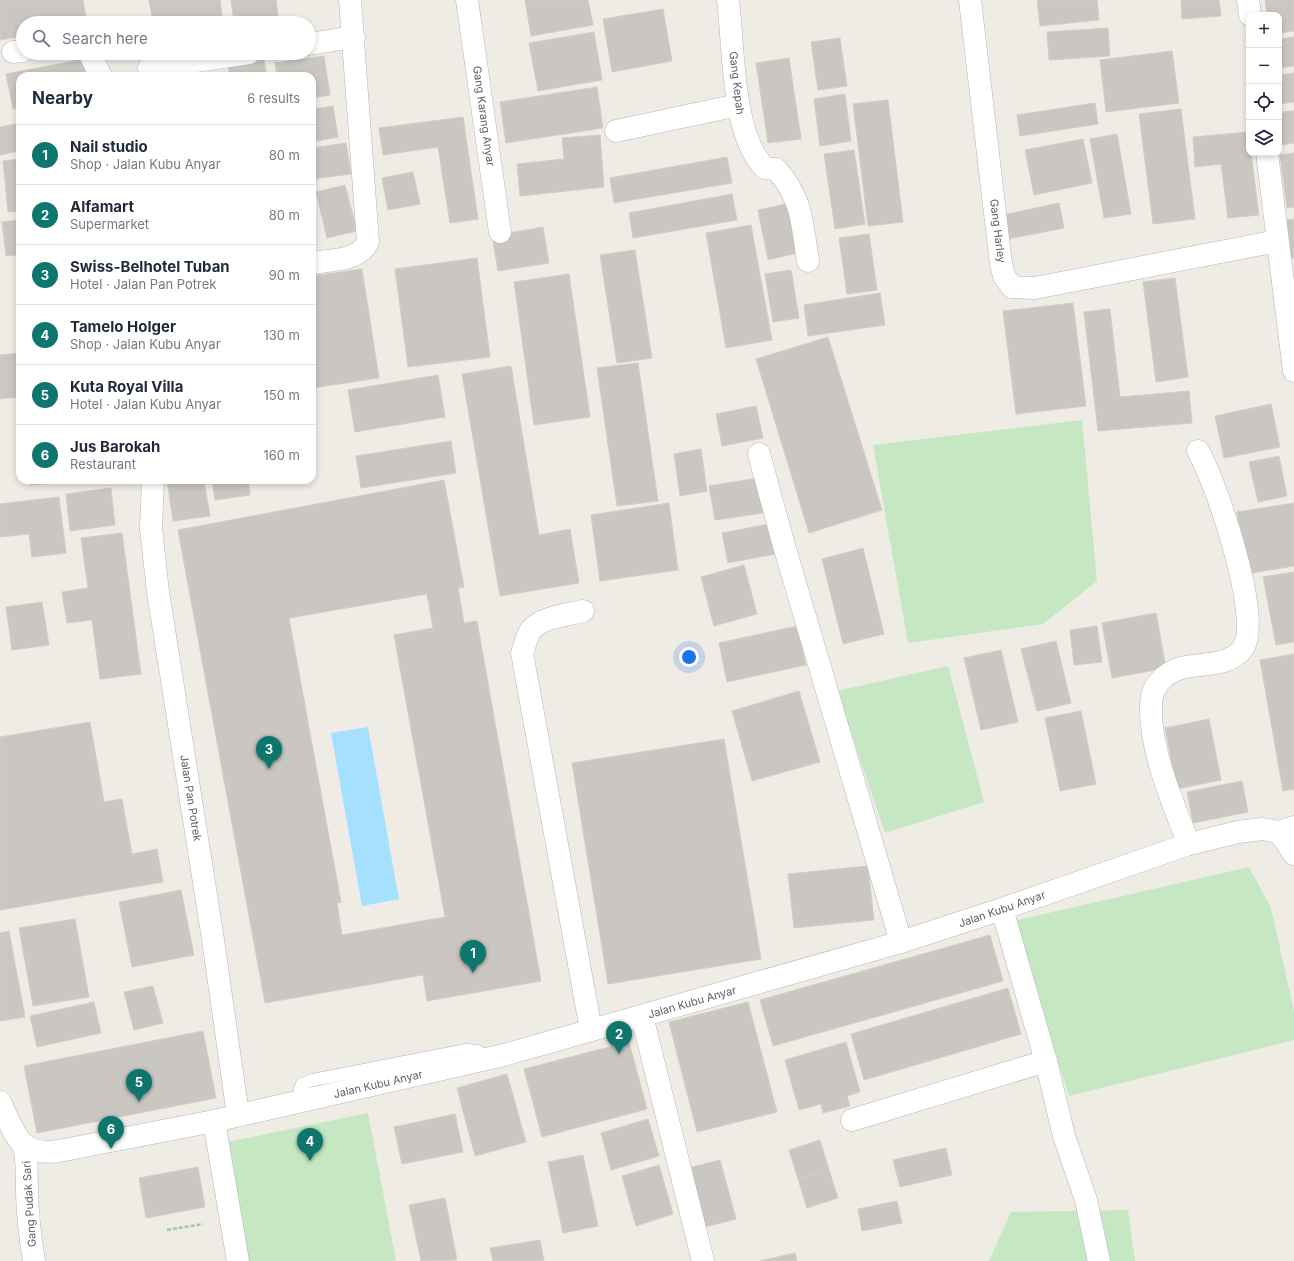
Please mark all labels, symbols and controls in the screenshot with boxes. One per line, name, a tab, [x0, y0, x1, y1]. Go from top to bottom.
map controls	[1246, 12, 1282, 156]
button: +	[1246, 12, 1282, 48]
search box	[16, 16, 316, 60]
icon: search	[30, 27, 52, 49]
text: Search here	[62, 29, 148, 48]
button: −	[1246, 48, 1282, 84]
street label: Gang Kepah	[726, 51, 748, 115]
street label: Gang Karang Anyar	[470, 65, 498, 167]
button: locate	[1246, 84, 1282, 120]
text: Nearby	[32, 88, 93, 108]
text: 6 results	[247, 90, 300, 106]
button: layers	[1246, 120, 1282, 156]
text: Nail studio	[70, 137, 148, 156]
text: 1	[42, 147, 48, 163]
text: 80 m	[269, 147, 300, 163]
text: Shop · Jalan Kubu Anyar	[70, 156, 221, 172]
text: Alfamart	[70, 197, 134, 216]
street label: Gang Harley	[987, 198, 1009, 264]
text: 2	[41, 207, 49, 223]
text: 80 m	[269, 207, 300, 223]
text: Supermarket	[70, 216, 149, 232]
text: Swiss-Belhotel Tuban	[70, 257, 230, 276]
text: 3	[41, 267, 49, 283]
text: 90 m	[269, 267, 300, 283]
text: Hotel · Jalan Pan Potrek	[70, 276, 217, 292]
text: Tamelo Holger	[70, 317, 176, 336]
text: 4	[41, 327, 49, 343]
text: 130 m	[263, 327, 300, 343]
text: Shop · Jalan Kubu Anyar	[70, 336, 221, 352]
text: Kuta Royal Villa	[70, 377, 183, 396]
text: 5	[41, 387, 49, 403]
text: 150 m	[264, 387, 300, 403]
text: Hotel · Jalan Kubu Anyar	[70, 396, 221, 412]
text: Jus Barokah	[70, 437, 160, 456]
text: 6	[41, 447, 49, 463]
text: 160 m	[263, 447, 300, 463]
text: Restaurant	[70, 456, 136, 472]
your location	[679, 647, 699, 667]
pin: 3	[256, 736, 282, 769]
street label: Jalan Pan Potrek	[177, 754, 205, 842]
street label: Jalan Kubu Anyar	[957, 888, 1047, 930]
pin: 1	[460, 940, 486, 973]
street label: Jalan Kubu Anyar	[646, 983, 738, 1021]
pin: 2	[606, 1021, 632, 1054]
street label: Jalan Kubu Anyar	[332, 1067, 424, 1101]
pin: 5	[126, 1069, 152, 1102]
pin: 6	[98, 1116, 124, 1149]
pin: 4	[297, 1128, 323, 1161]
street label: Gang Pudak Sari	[19, 1160, 39, 1248]

